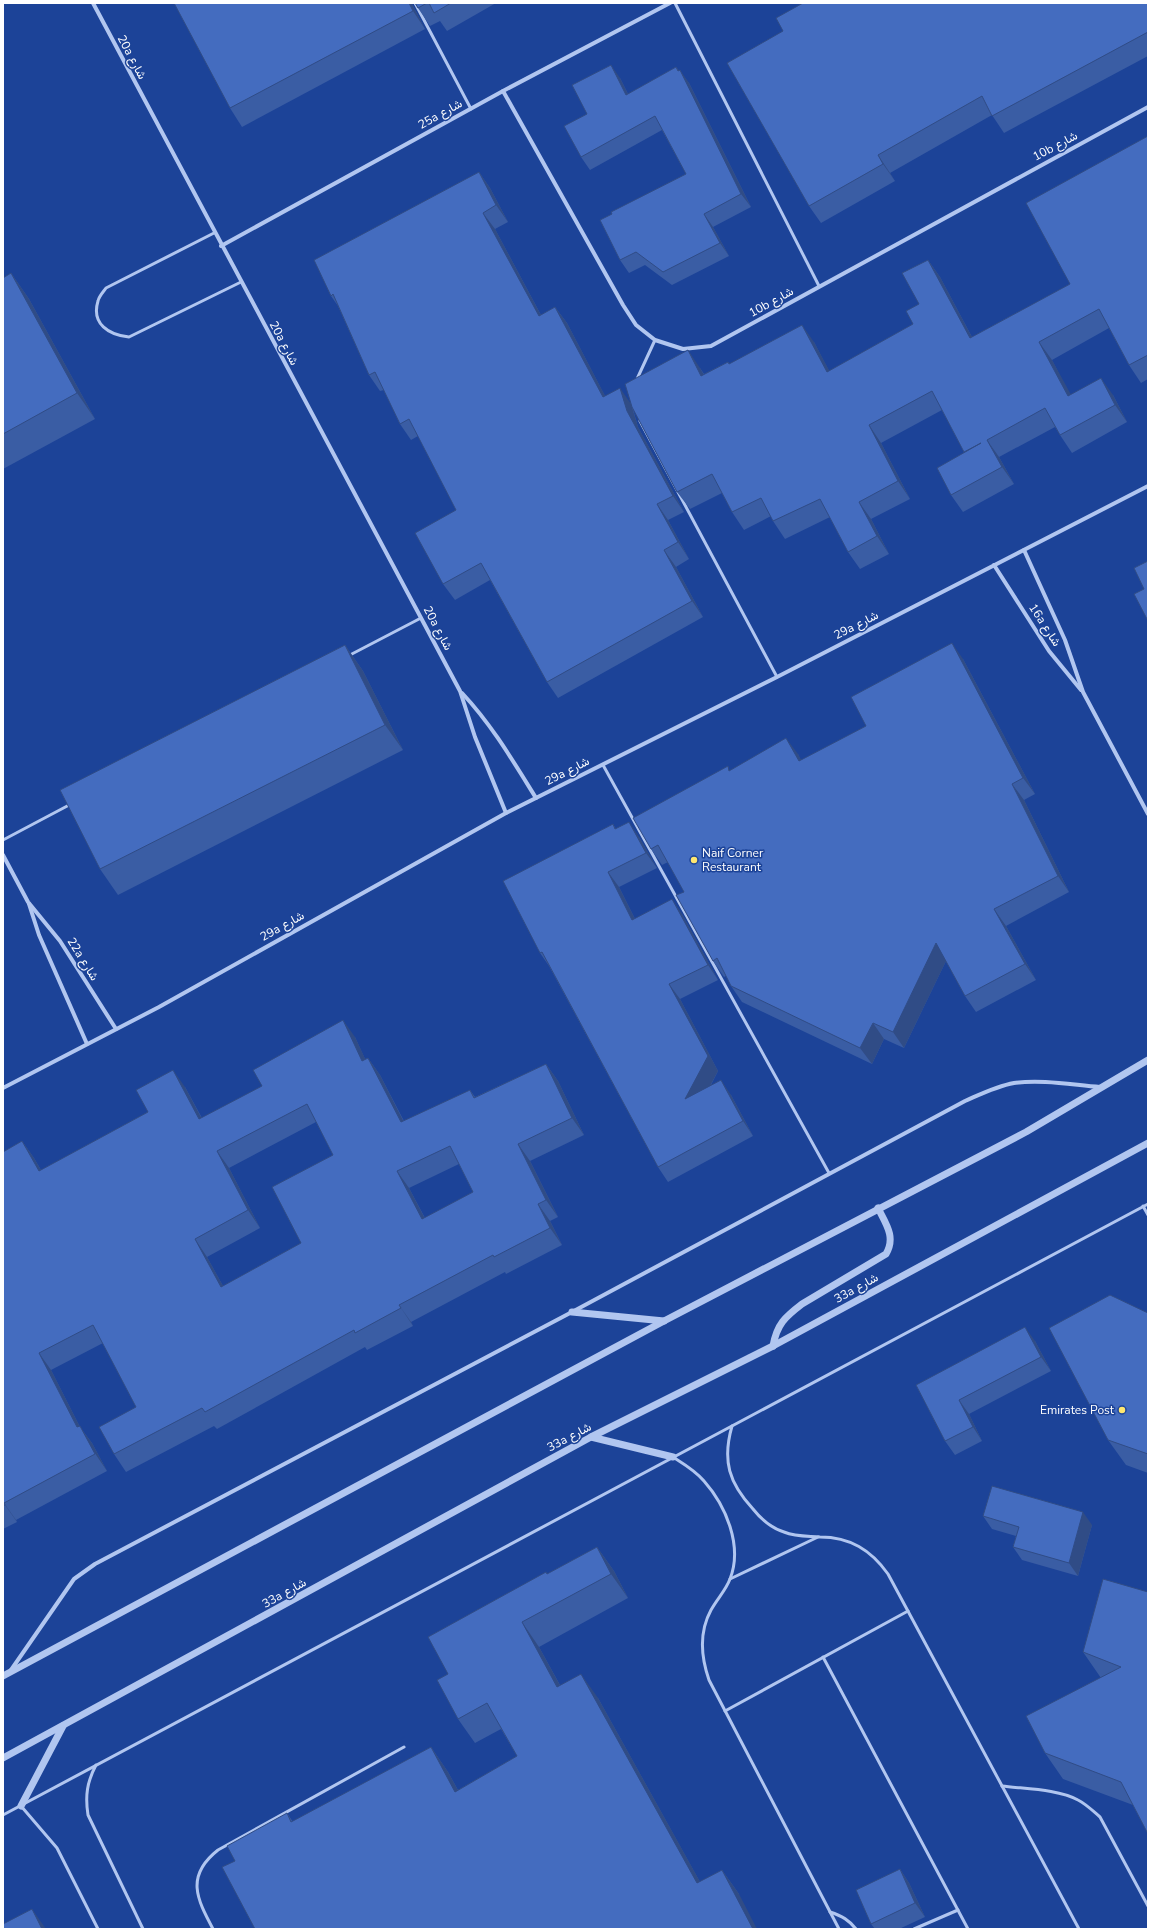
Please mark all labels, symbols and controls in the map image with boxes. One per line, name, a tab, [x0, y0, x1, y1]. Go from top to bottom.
street label: 20a شارع	[113, 32, 150, 82]
street label: 25a شارع	[415, 95, 465, 134]
street label: 10b شارع	[1030, 128, 1081, 165]
street label: 10b شارع	[746, 283, 797, 322]
street label: 20a شارع	[265, 318, 302, 368]
street label: 16a شارع	[1024, 601, 1065, 650]
street label: 20a شارع	[419, 603, 456, 653]
street label: 29a شارع	[831, 607, 881, 644]
street label: 29a شارع	[542, 753, 592, 790]
place label: Naif Corner Restaurant	[702, 845, 764, 875]
marker: Naif Corner Restaurant	[689, 855, 699, 865]
street label: 29a شارع	[257, 907, 307, 946]
street label: 22a شارع	[63, 934, 103, 984]
street label: 33a شارع	[831, 1269, 881, 1308]
place label: Emirates Post	[1040, 1402, 1115, 1418]
marker: Emirates Post	[1117, 1405, 1127, 1415]
street label: 33a شارع	[544, 1419, 594, 1456]
street label: 33a شارع	[259, 1574, 309, 1613]

